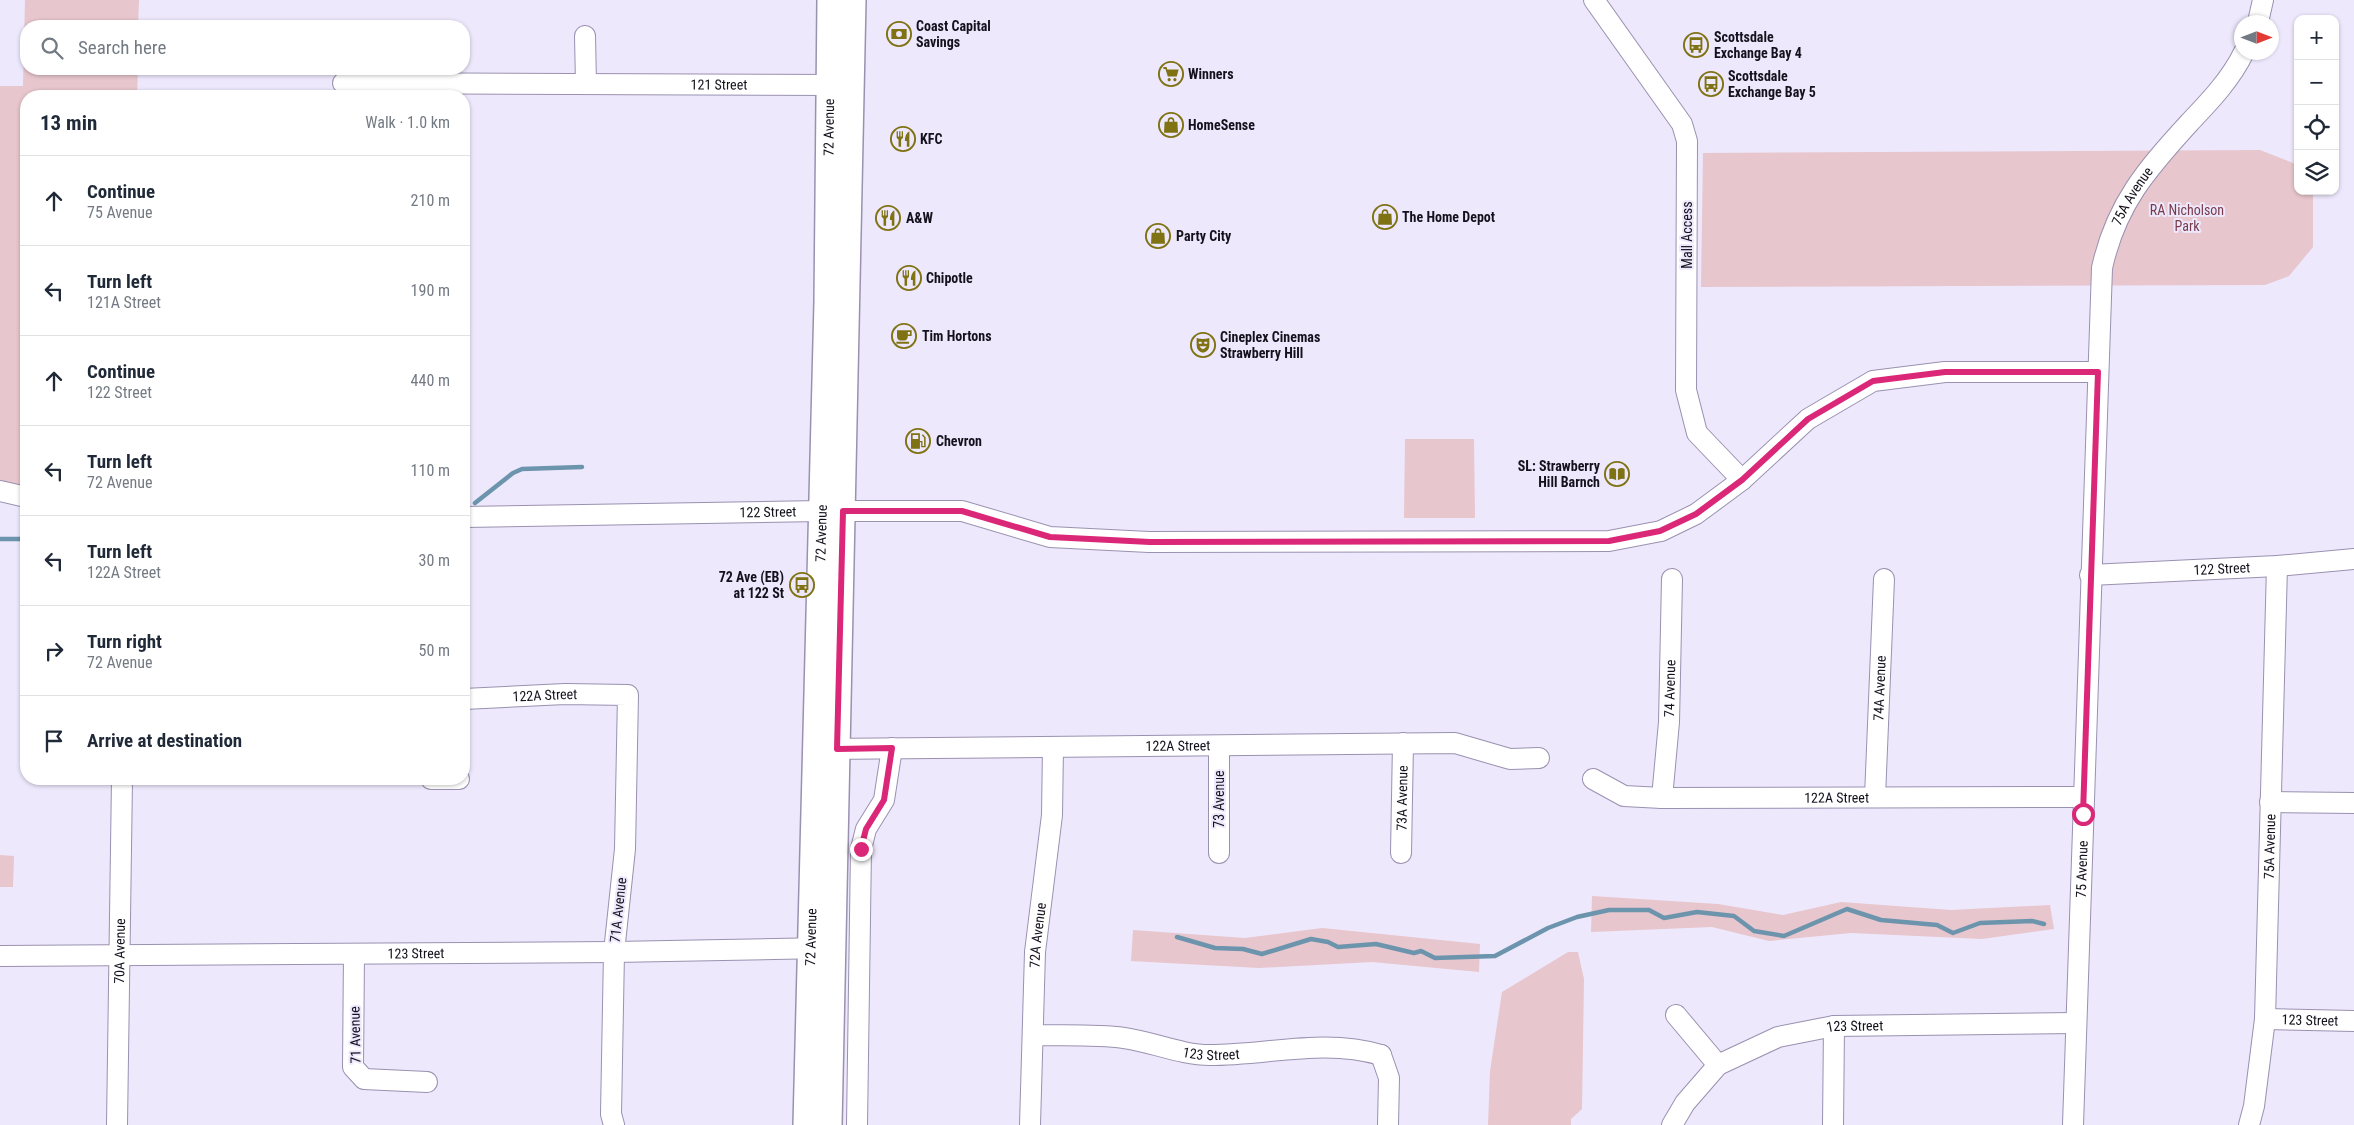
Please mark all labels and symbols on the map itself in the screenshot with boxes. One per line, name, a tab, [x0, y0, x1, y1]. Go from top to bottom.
north arrow	[2234, 15, 2279, 60]
place label: Coast Capital Savings	[916, 18, 991, 50]
bank icon: Coast Capital Savings	[886, 21, 912, 47]
place label: Scottsdale Exchange Bay 4	[1714, 29, 1802, 61]
bus stop icon: Scottsdale Exchange Bay 4	[1683, 32, 1709, 58]
supermarket icon: Winners	[1158, 61, 1184, 87]
place label: Winners	[1188, 66, 1234, 82]
place label: Scottsdale Exchange Bay 5	[1728, 68, 1816, 100]
bus stop icon: Scottsdale Exchange Bay 5	[1698, 71, 1724, 97]
street label: 121 Street	[691, 76, 747, 93]
street label: 72 Avenue	[820, 98, 837, 156]
shop icon: HomeSense	[1158, 112, 1184, 138]
place label: HomeSense	[1188, 117, 1255, 133]
restaurant icon: KFC	[890, 126, 916, 152]
place label: KFC	[920, 131, 942, 147]
street label: 75A Avenue	[2108, 163, 2156, 228]
street label: Mall Access	[1679, 201, 1695, 269]
park label: RA Nicholson Park	[2150, 202, 2224, 234]
shop icon: The Home Depot	[1372, 204, 1398, 230]
restaurant icon: A&W	[875, 205, 901, 231]
place label: The Home Depot	[1402, 209, 1495, 225]
place label: A&W	[906, 210, 933, 226]
shop icon: Party City	[1145, 223, 1171, 249]
place label: Party City	[1176, 228, 1232, 244]
restaurant icon: Chipotle	[896, 265, 922, 291]
place label: Chipotle	[926, 270, 973, 286]
cafe icon: Tim Hortons	[891, 323, 917, 349]
place label: Tim Hortons	[922, 328, 992, 344]
place label: Cineplex Cinemas Strawberry Hill	[1220, 329, 1320, 361]
theatre icon: Cineplex Cinemas Strawberry Hill	[1190, 332, 1216, 358]
fuel station icon: Chevron	[905, 428, 931, 454]
place label: Chevron	[936, 433, 982, 449]
place label: SL: Strawberry Hill Barnch	[1518, 458, 1601, 490]
library icon: SL: Strawberry Hill Barnch	[1604, 461, 1630, 487]
street label: 122 Street	[739, 503, 797, 520]
street label: 72 Avenue	[812, 504, 830, 562]
street label: 122 Street	[2193, 559, 2251, 578]
place label: 72 Ave (EB) at 122 St	[719, 569, 784, 601]
bus stop icon: 72 Ave (EB) at 122 St	[789, 572, 815, 598]
street label: 74A Avenue	[1870, 655, 1889, 721]
street label: 74 Avenue	[1661, 659, 1678, 717]
street label: 122A Street	[512, 686, 577, 705]
street label: 122A Street	[1145, 737, 1211, 754]
street label: 73A Avenue	[1393, 765, 1411, 831]
street label: 73 Avenue	[1211, 770, 1227, 828]
street label: 122A Street	[1804, 790, 1869, 806]
route start	[2072, 803, 2095, 826]
street label: 75A Avenue	[2261, 813, 2278, 879]
route end	[850, 838, 873, 861]
street label: 75 Avenue	[2073, 840, 2091, 898]
street label: 71A Avenue	[607, 876, 629, 943]
street label: 72A Avenue	[1027, 901, 1049, 968]
street label: 72 Avenue	[802, 908, 820, 966]
street label: 70A Avenue	[111, 918, 128, 984]
street label: 123 Street	[388, 945, 444, 961]
street label: 71 Avenue	[346, 1006, 363, 1064]
street label: 123 Street	[2281, 1011, 2339, 1029]
street label: 123 Street	[1825, 1017, 1883, 1035]
street label: 123 Street	[1181, 1044, 1240, 1063]

